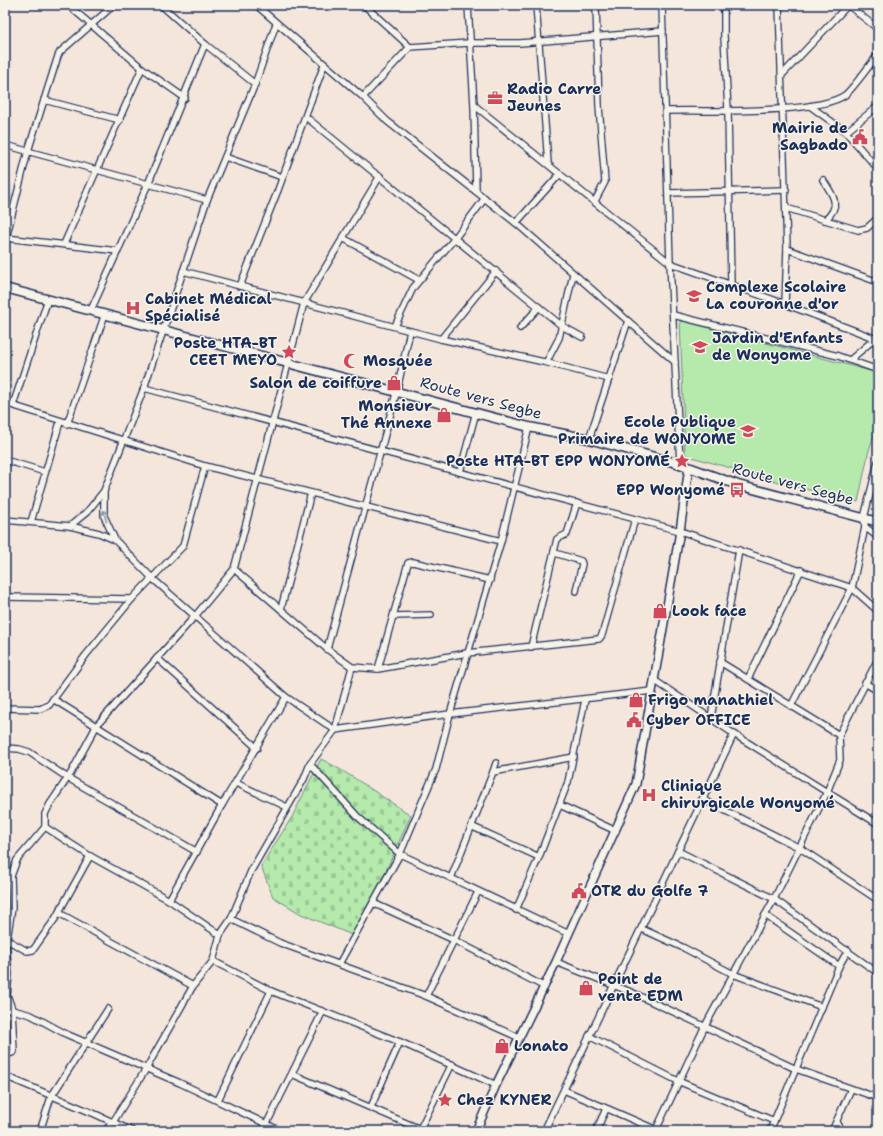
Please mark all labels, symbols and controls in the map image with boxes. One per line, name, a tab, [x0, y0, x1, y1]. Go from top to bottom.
place label: Radio Carre Jeunes	[507, 79, 601, 116]
office icon: Radio Carre Jeunes	[486, 89, 504, 107]
place label: Mairie de Sagbado	[772, 118, 848, 155]
public building icon: Mairie de Sagbado	[851, 128, 869, 146]
place label: Complexe Scolaire La couronne d'or	[706, 277, 847, 314]
school or university icon: Complexe Scolaire La couronne d'or	[685, 287, 703, 305]
place label: Cabinet Médical Spécialisé	[145, 289, 272, 326]
hospital icon: Cabinet Médical Spécialisé	[124, 299, 142, 317]
place label: Jardin d'Enfants de Wonyome	[712, 328, 843, 365]
place label: Poste HTA-BT CEET MEYO	[174, 333, 278, 370]
school or university icon: Jardin d'Enfants de Wonyome	[691, 338, 709, 356]
place icon: Poste HTA-BT CEET MEYO	[280, 343, 298, 361]
place label: Mosquée	[363, 351, 433, 371]
mosque icon: Mosquée	[342, 352, 360, 370]
street label: Route vers Segbe	[418, 372, 544, 424]
place label: Salon de coiffure	[249, 373, 382, 393]
shop icon: Salon de coiffure	[385, 374, 403, 392]
place label: Monsieur Thé Annexe	[341, 396, 432, 433]
shop icon: Monsieur Thé Annexe	[435, 406, 453, 424]
place label: Ecole Publique Primaire de WONYOME	[558, 412, 736, 449]
school or university icon: Ecole Publique Primaire de WONYOME	[739, 422, 757, 440]
place label: Poste HTA-BT EPP WONYOMÉ	[446, 450, 670, 471]
place icon: Poste HTA-BT EPP WONYOMÉ	[673, 452, 691, 470]
street label: Route vers Segbe	[730, 458, 856, 510]
place label: EPP Wonyomé	[616, 480, 725, 500]
bus stop icon: EPP Wonyomé	[728, 481, 746, 499]
one-way arrow	[101, 510, 108, 523]
place label: Look face	[672, 601, 747, 621]
shop icon: Look face	[651, 602, 669, 620]
place label: Frigo manathiel	[648, 690, 773, 710]
shop icon: Frigo manathiel	[627, 691, 645, 709]
place label: Cyber OFFICE	[646, 710, 751, 730]
public building icon: Cyber OFFICE	[625, 711, 643, 729]
place label: Clinique chirurgicale Wonyomé	[661, 776, 835, 813]
hospital icon: Clinique chirurgicale Wonyomé	[640, 786, 658, 804]
place label: OTR du Golfe 7	[591, 881, 709, 901]
public building icon: OTR du Golfe 7	[570, 882, 588, 900]
place label: Point de vente EDM	[598, 969, 683, 1006]
shop icon: Point de vente EDM	[577, 979, 595, 997]
place label: Lonato	[514, 1036, 569, 1056]
shop icon: Lonato	[493, 1037, 511, 1055]
place label: Chez KYNER	[457, 1090, 552, 1110]
place icon: Chez KYNER	[436, 1091, 454, 1109]

